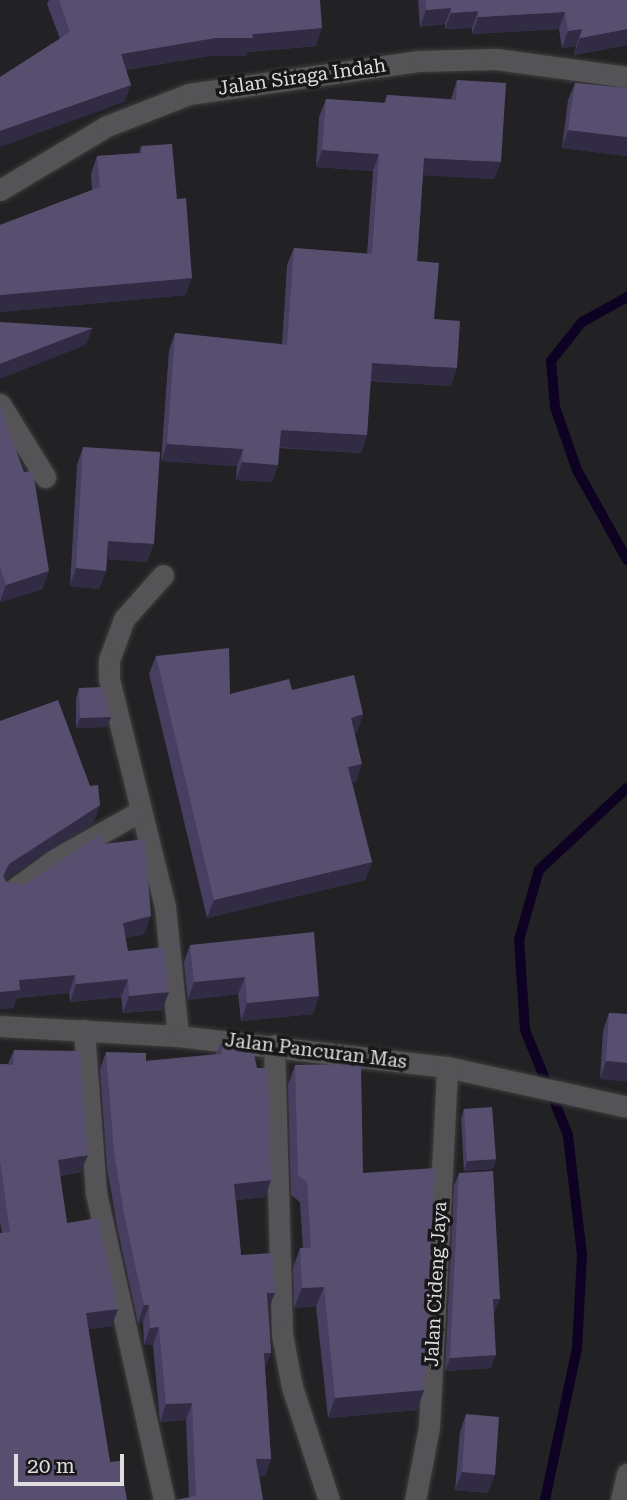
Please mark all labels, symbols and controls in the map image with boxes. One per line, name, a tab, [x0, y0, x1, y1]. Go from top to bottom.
street label: Jalan Siraga Indah	[217, 54, 387, 100]
street label: Jalan Pancuran Mas	[224, 1029, 408, 1073]
street label: Jalan Cideng Jaya	[420, 1201, 452, 1367]
scale bar	[18, 1440, 128, 1484]
text: 20 m	[27, 1454, 75, 1478]

